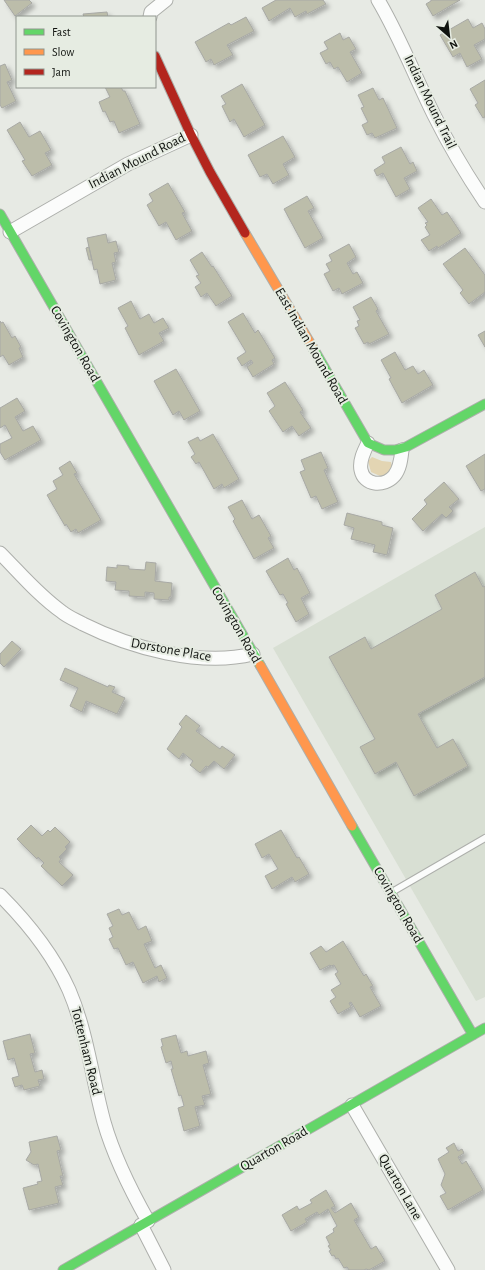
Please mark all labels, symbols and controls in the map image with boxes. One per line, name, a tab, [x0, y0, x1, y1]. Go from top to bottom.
legend	[16, 16, 156, 88]
north arrow	[429, 16, 469, 56]
text: Fast	[52, 26, 71, 38]
text: N	[447, 38, 459, 51]
text: Slow	[52, 46, 74, 58]
street label: Indian Mound Trail	[401, 53, 459, 151]
text: Jam	[52, 66, 71, 78]
street label: Indian Mound Road	[86, 131, 188, 191]
street label: East Indian Mound Road	[272, 286, 350, 406]
street label: Covington Road	[48, 304, 102, 384]
street label: Covington Road	[209, 585, 263, 665]
street label: Dorstone Place	[130, 636, 212, 664]
street label: Covington Road	[371, 865, 425, 945]
street label: Tottenham Road	[68, 1006, 104, 1096]
street label: Quarton Road	[238, 1124, 310, 1174]
street label: Quarton Lane	[376, 1152, 424, 1222]

